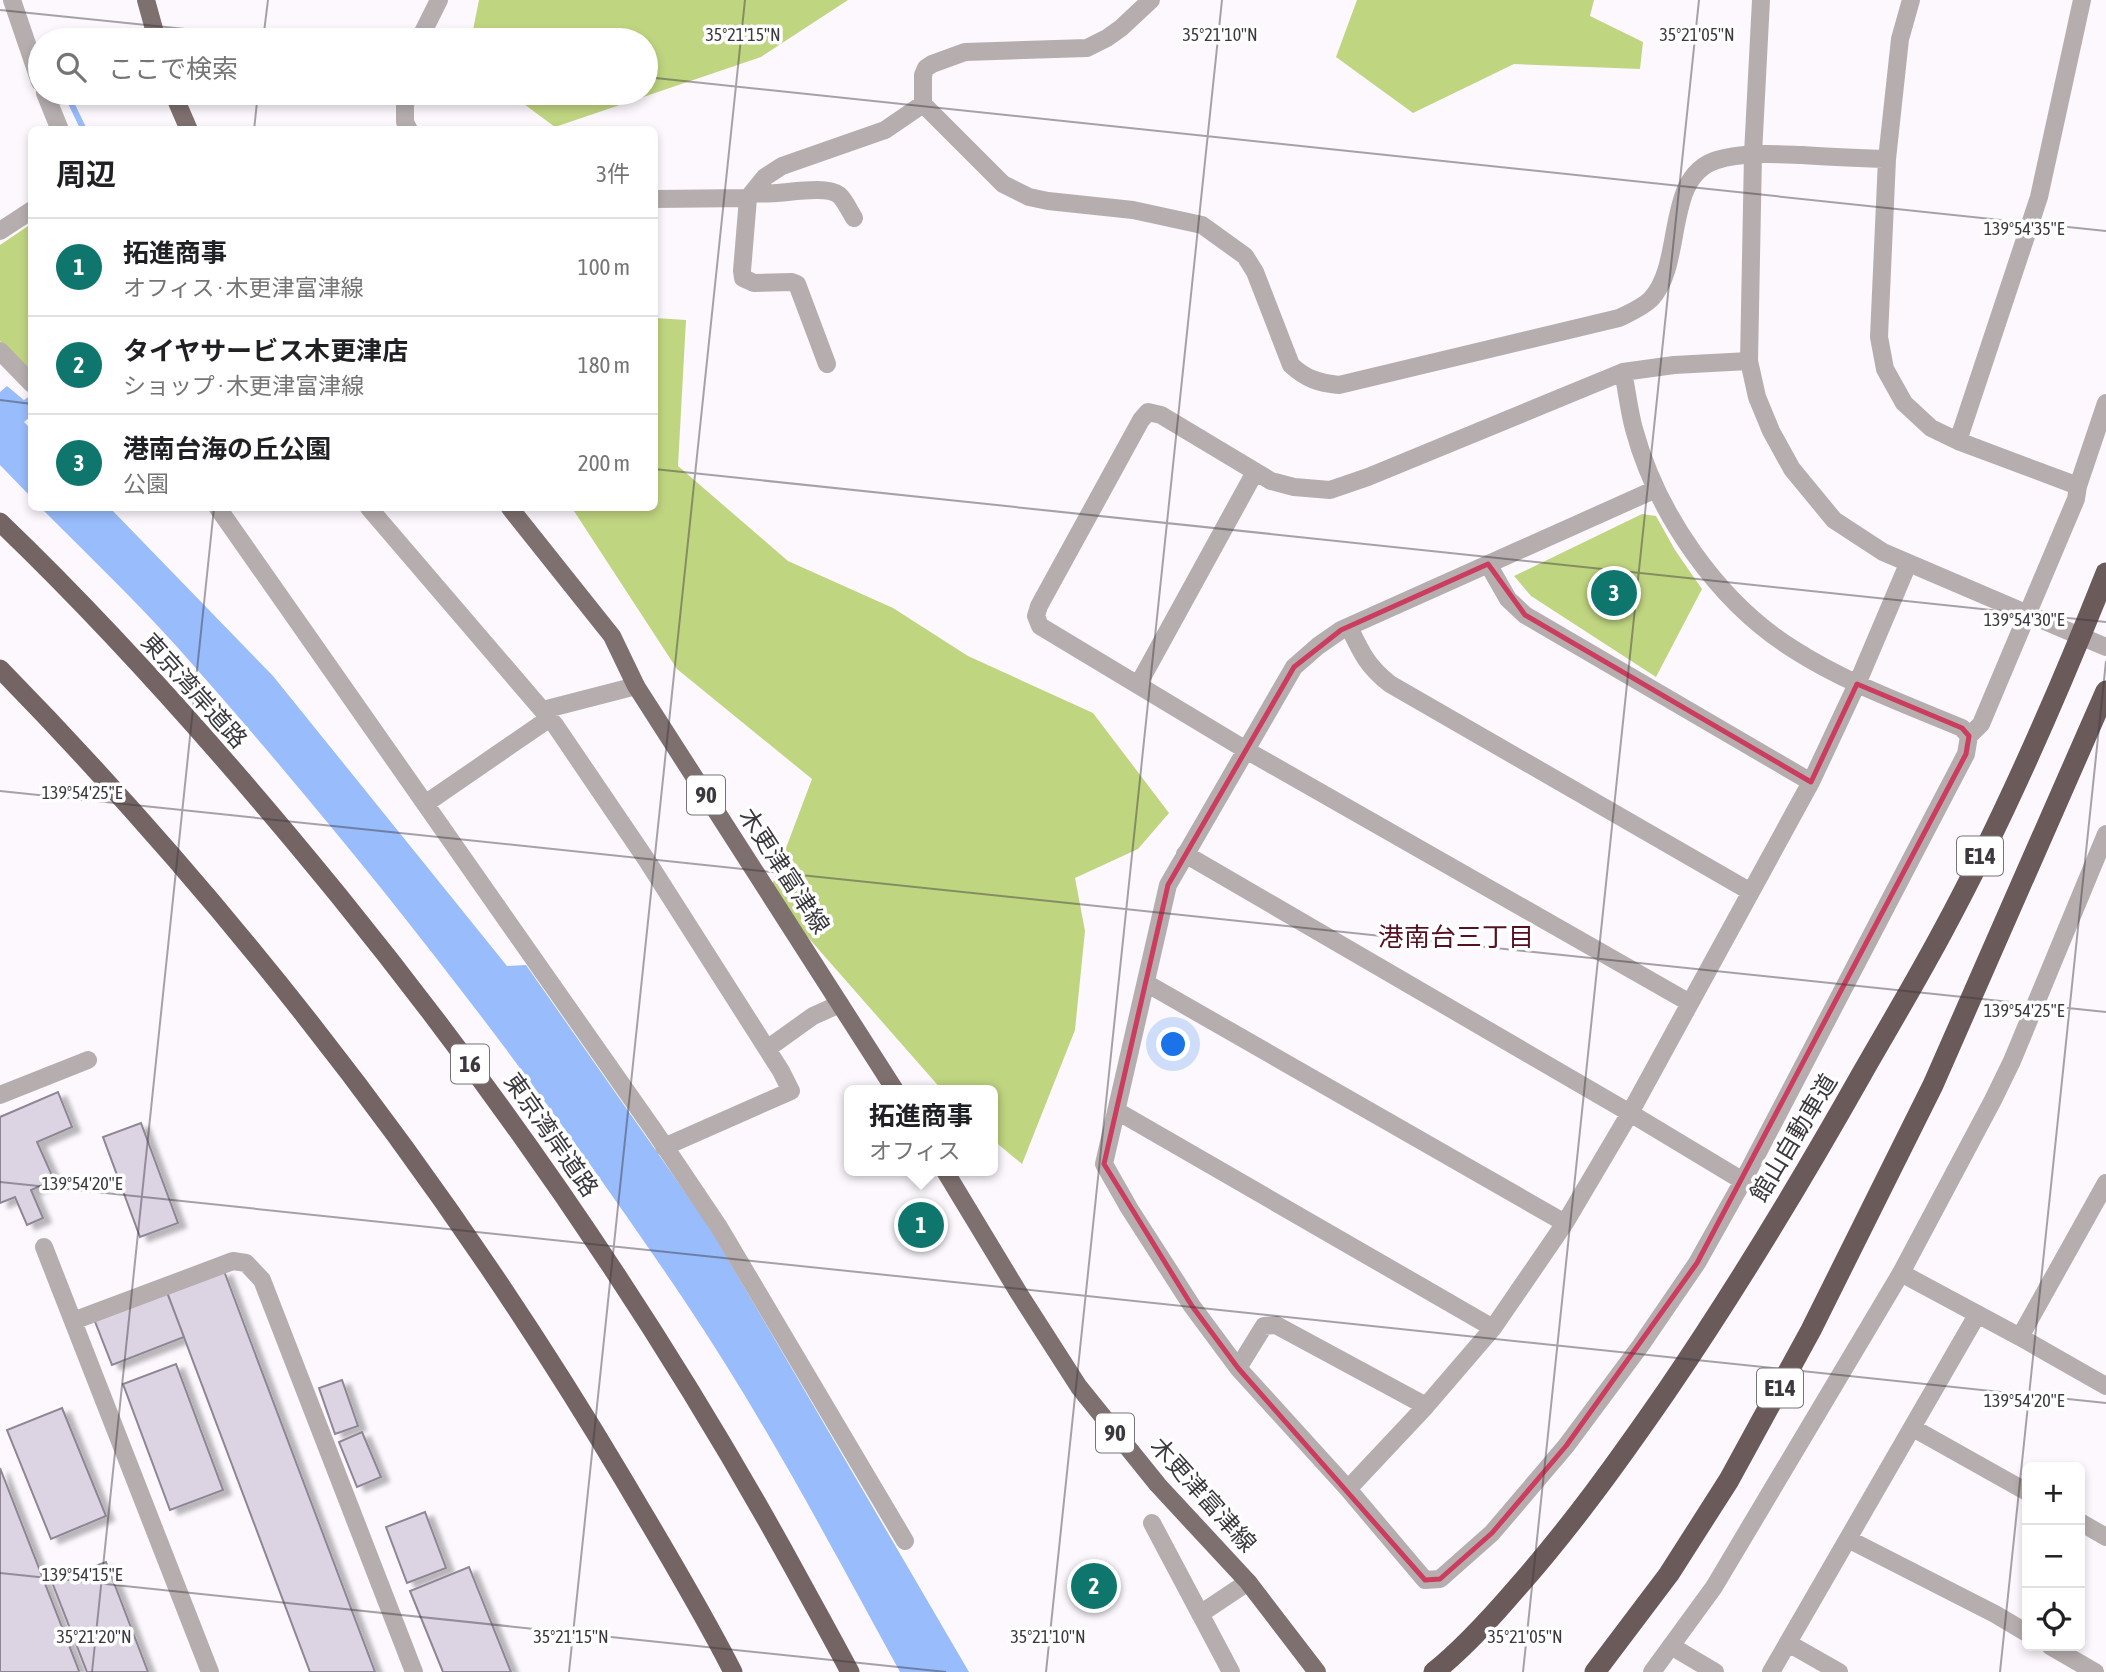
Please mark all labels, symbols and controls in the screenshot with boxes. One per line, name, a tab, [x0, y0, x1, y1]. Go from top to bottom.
text: 35°21'15"N	[705, 24, 781, 45]
text: 35°21'10"N	[1182, 24, 1258, 45]
text: 35°21'05"N	[1659, 24, 1735, 45]
search box	[28, 28, 658, 105]
icon: search	[52, 48, 90, 86]
text: ここで検索	[108, 54, 238, 84]
text: 周辺	[56, 157, 116, 191]
text: 3件	[596, 161, 630, 187]
text: 139°54'35"E	[1984, 218, 2065, 239]
text: 拓進商事	[123, 238, 227, 268]
text: 1	[74, 254, 84, 280]
text: 100 m	[578, 254, 630, 280]
text: オフィス · 木更津富津線	[123, 275, 364, 301]
text: タイヤサービス木更津店	[123, 336, 408, 366]
text: 2	[74, 352, 84, 378]
text: 180 m	[578, 352, 630, 378]
text: ショップ · 木更津富津線	[123, 373, 364, 399]
text: 港南台海の丘公園	[123, 434, 331, 464]
text: 3	[74, 450, 84, 476]
text: 200 m	[578, 450, 630, 476]
text: 公園	[123, 471, 169, 497]
pin: 3	[1591, 567, 1637, 619]
text: 139°54'30"E	[1984, 609, 2065, 630]
street label: 東京湾岸道路	[136, 628, 253, 753]
road number: 90	[687, 776, 725, 814]
text: 139°54'25"E	[42, 782, 123, 803]
street label: 木更津富津線	[734, 803, 835, 938]
road number: E14	[1957, 836, 2003, 876]
district label: 港南台三丁目	[1378, 922, 1534, 952]
text: 139°54'25"E	[1984, 1000, 2065, 1021]
your location	[1156, 1027, 1190, 1061]
road number: 16	[451, 1044, 489, 1084]
street label: 東京湾岸道路	[499, 1068, 604, 1201]
street label: 館山自動車道	[1745, 1069, 1842, 1206]
popup	[844, 1085, 998, 1176]
text: 拓進商事	[869, 1101, 973, 1131]
text: オフィス	[869, 1138, 961, 1164]
text: 139°54'20"E	[42, 1173, 123, 1194]
pin: 1	[898, 1199, 944, 1251]
road number: E14	[1757, 1368, 1803, 1408]
text: 139°54'20"E	[1984, 1390, 2065, 1411]
road number: 90	[1096, 1414, 1134, 1452]
street label: 木更津富津線	[1145, 1432, 1262, 1557]
map controls	[2022, 1462, 2085, 1651]
button: +	[2022, 1462, 2085, 1525]
button: −	[2022, 1525, 2085, 1588]
pin: 2	[1071, 1560, 1117, 1612]
text: 139°54'15"E	[42, 1564, 123, 1585]
button: locate	[2022, 1588, 2085, 1651]
text: 35°21'20"N	[56, 1626, 132, 1647]
text: 35°21'15"N	[533, 1626, 609, 1647]
text: 35°21'10"N	[1010, 1626, 1086, 1647]
text: 35°21'05"N	[1487, 1626, 1563, 1647]

